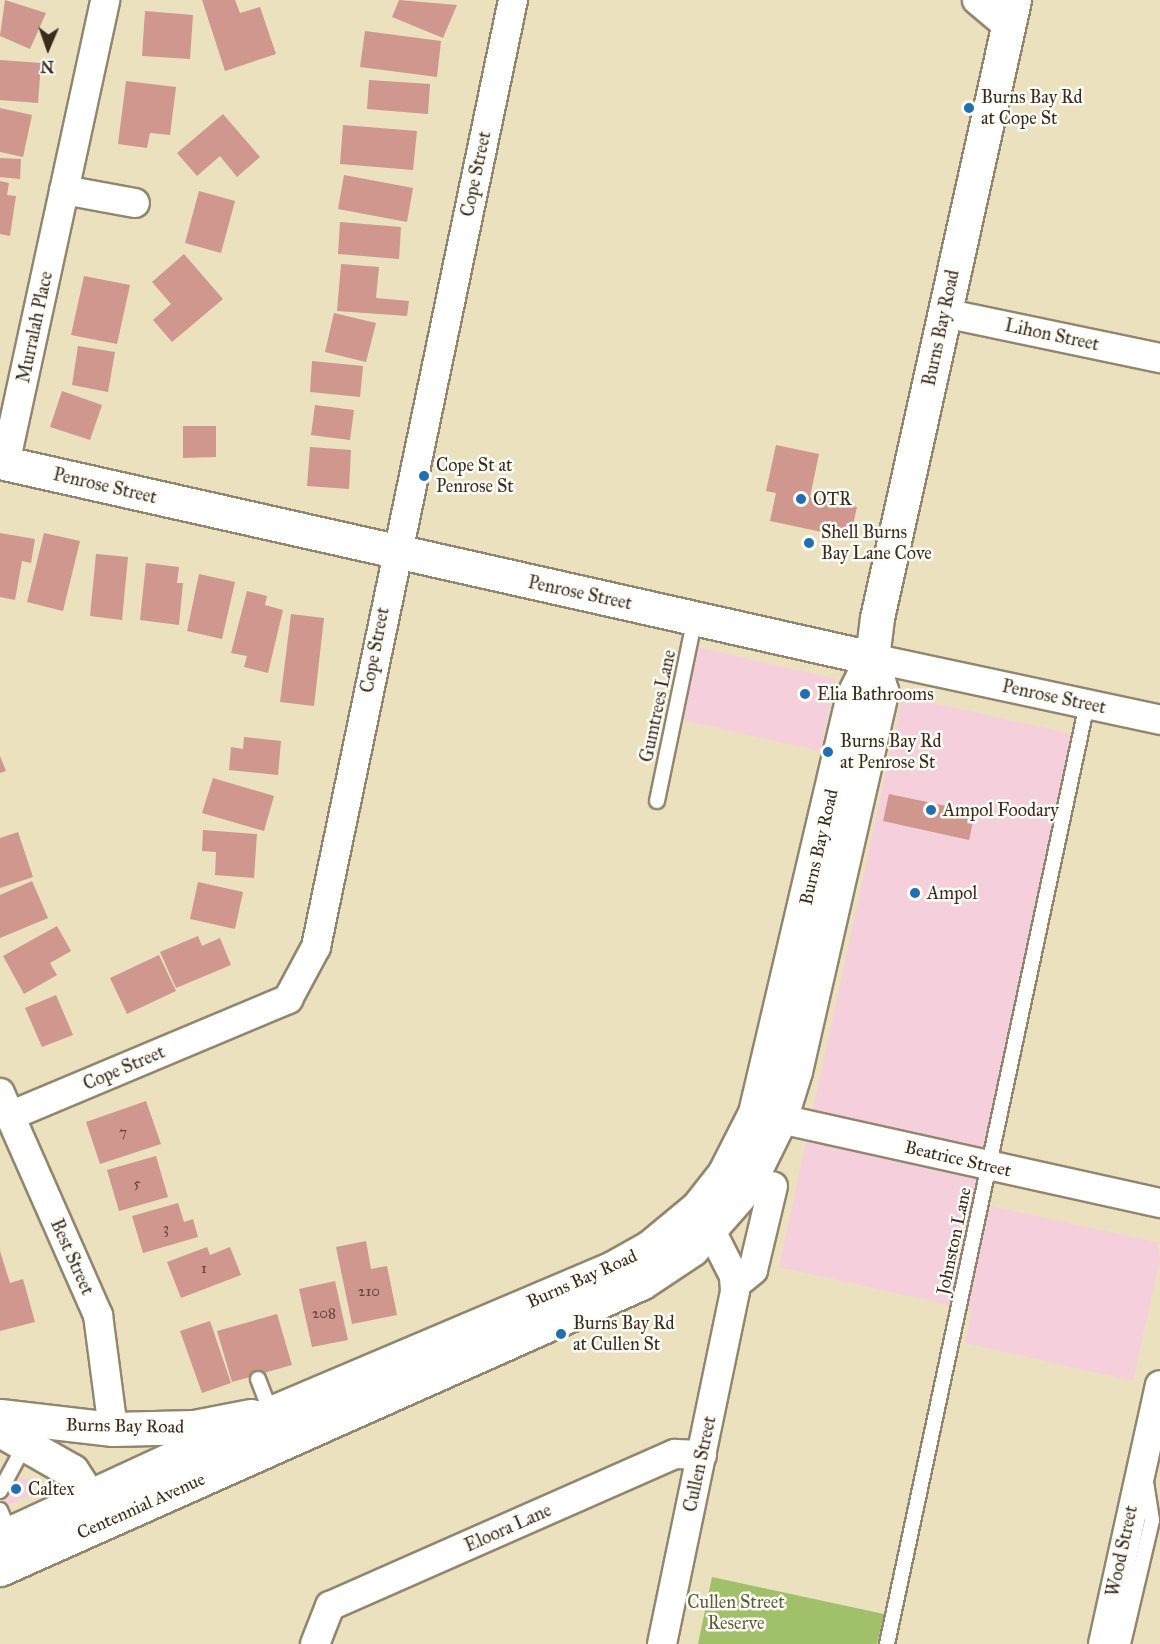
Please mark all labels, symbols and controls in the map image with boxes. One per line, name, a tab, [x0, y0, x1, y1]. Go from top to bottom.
north arrow	[18, 18, 78, 78]
text: N	[40, 57, 54, 76]
place label: Burns Bay Rd at Cope St	[981, 87, 1083, 130]
marker: Burns Bay Rd at Cope St	[962, 101, 976, 115]
street label: Cope Street	[456, 129, 496, 219]
street label: Burns Bay Road	[918, 268, 964, 388]
street label: Murralah Place	[13, 269, 57, 385]
street label: Lihon Street	[1003, 314, 1101, 356]
place label: Cope St at Penrose St	[436, 455, 514, 498]
street label: Penrose Street	[51, 464, 159, 508]
marker: Cope St at Penrose St	[417, 469, 431, 483]
place label: OTR	[813, 488, 852, 510]
marker: OTR	[794, 492, 808, 506]
place label: Shell Burns Bay Lane Cove	[821, 522, 932, 564]
marker: Shell Burns Bay Lane Cove	[802, 536, 816, 550]
street label: Penrose Street	[526, 571, 634, 615]
street label: Cope Street	[356, 605, 394, 695]
street label: Gumtrees Lane	[636, 648, 680, 764]
street label: Penrose Street	[1000, 675, 1108, 719]
place label: Elia Bathrooms	[817, 683, 934, 705]
marker: Elia Bathrooms	[798, 687, 812, 701]
place label: Burns Bay Rd at Penrose St	[840, 731, 942, 774]
marker: Burns Bay Rd at Penrose St	[821, 745, 835, 759]
street label: Burns Bay Road	[795, 787, 843, 907]
place label: Ampol Foodary	[943, 799, 1059, 821]
marker: Ampol Foodary	[924, 803, 938, 817]
place label: Ampol	[927, 882, 977, 904]
marker: Ampol	[908, 886, 922, 900]
street label: Cope Street	[80, 1041, 168, 1095]
house number: 7	[119, 1124, 127, 1142]
street label: Beatrice Street	[903, 1136, 1013, 1182]
house number: 5	[134, 1175, 140, 1193]
street label: Johnston Lane	[932, 1185, 976, 1297]
street label: Best Street	[46, 1216, 98, 1298]
house number: 3	[163, 1220, 169, 1238]
street label: Burns Bay Road	[524, 1245, 640, 1313]
house number: 1	[201, 1260, 207, 1278]
house number: 210	[358, 1283, 380, 1301]
house number: 208	[312, 1305, 336, 1323]
place label: Burns Bay Rd at Cullen St	[573, 1313, 675, 1356]
marker: Burns Bay Rd at Cullen St	[554, 1327, 568, 1341]
street label: Burns Bay Road	[66, 1414, 184, 1438]
street label: Cullen Street	[679, 1414, 721, 1514]
street label: Centennial Avenue	[74, 1468, 208, 1544]
place label: Caltex	[28, 1478, 74, 1500]
marker: Caltex	[9, 1482, 23, 1496]
street label: Eloora Lane	[461, 1499, 555, 1557]
street label: Wood Street	[1102, 1504, 1142, 1598]
park label: Cullen Street Reserve	[687, 1592, 785, 1634]

